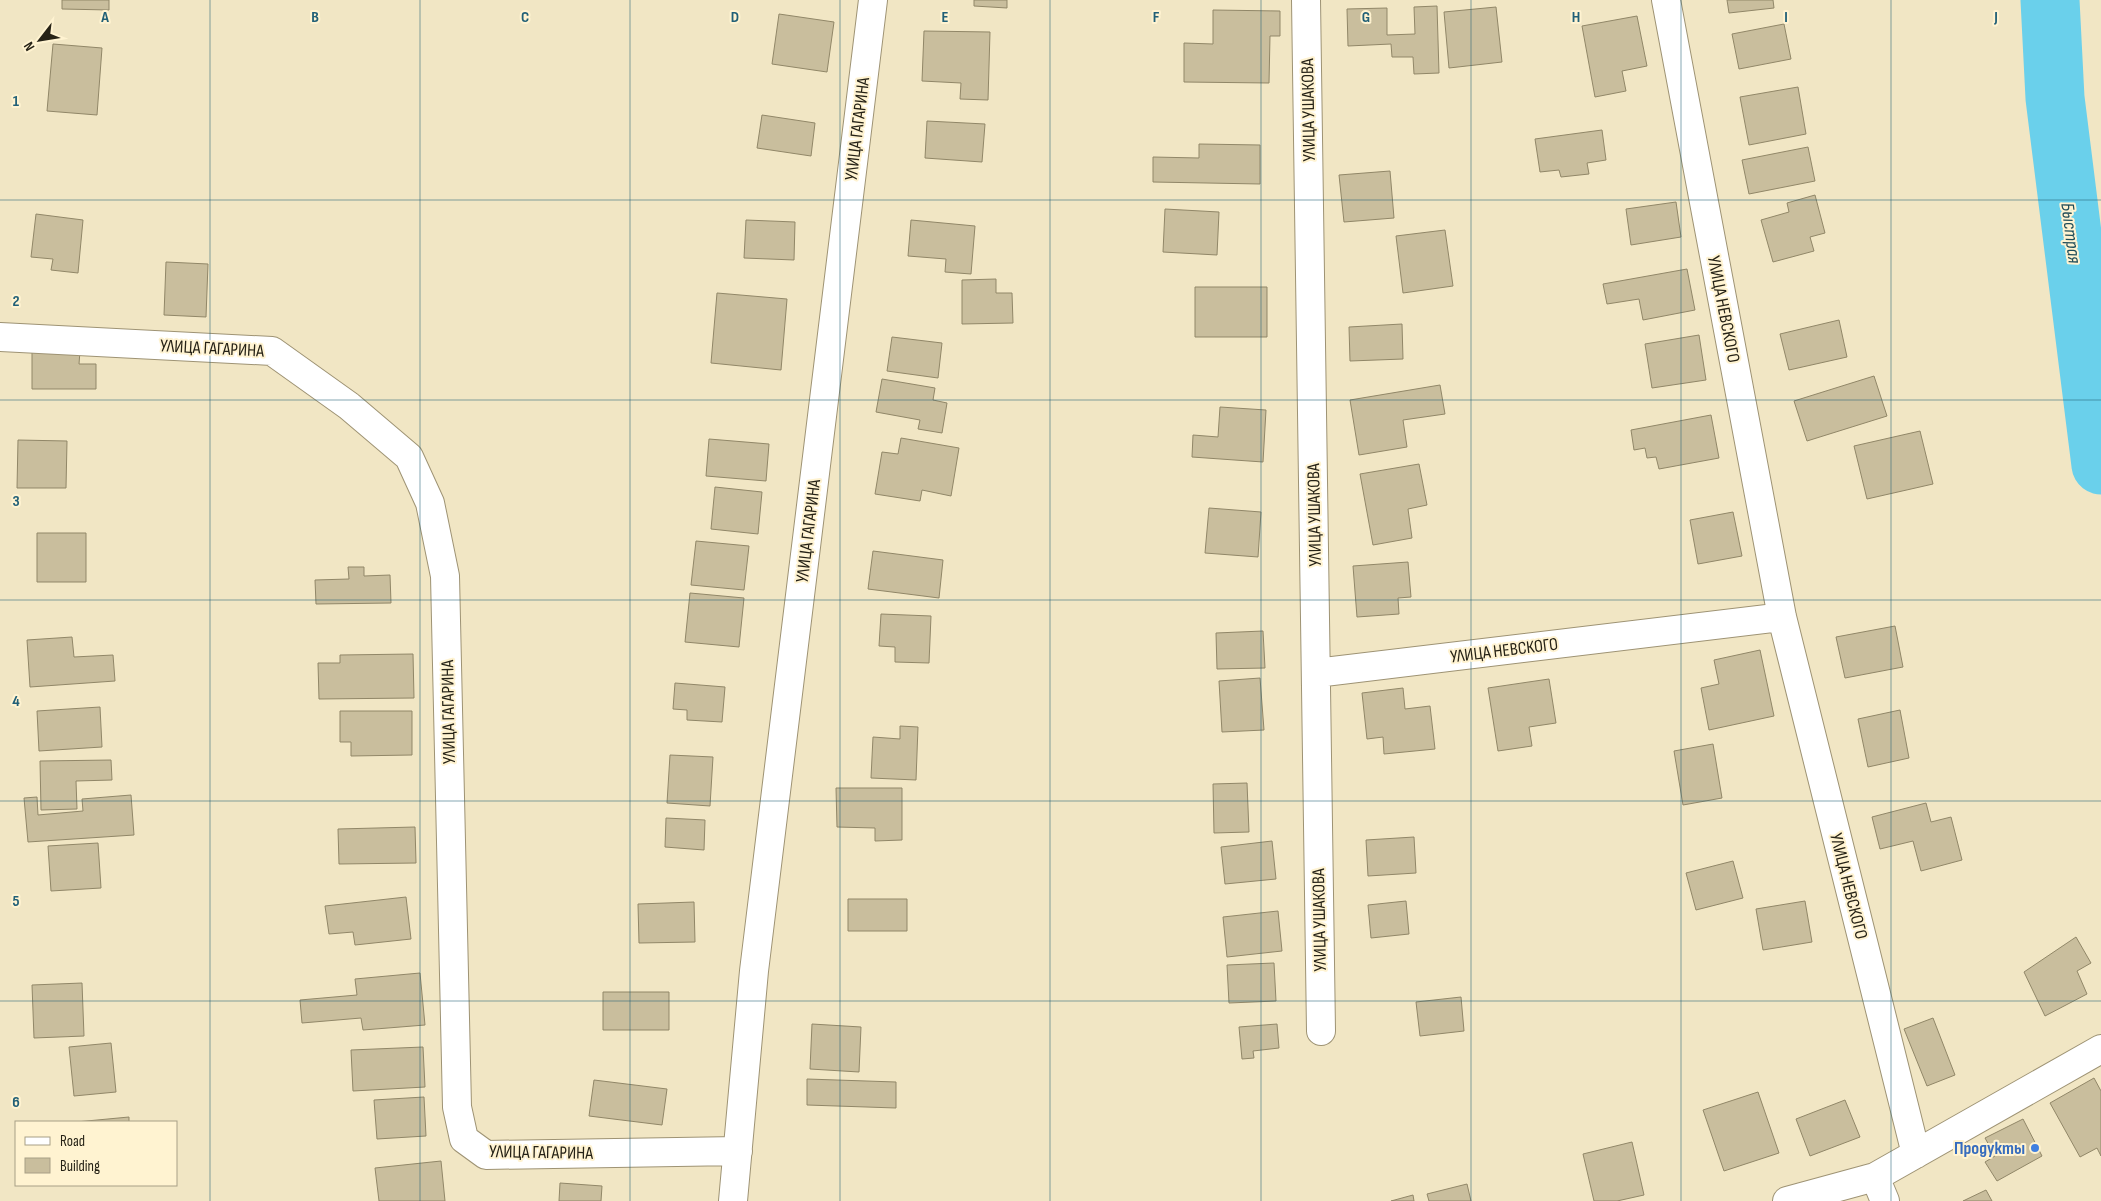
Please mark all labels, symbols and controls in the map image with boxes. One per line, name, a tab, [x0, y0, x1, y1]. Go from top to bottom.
text: A	[100, 8, 109, 27]
text: B	[311, 8, 319, 27]
text: C	[521, 8, 529, 27]
text: D	[731, 8, 739, 27]
text: E	[942, 8, 949, 27]
text: F	[1153, 8, 1160, 27]
text: G	[1362, 8, 1370, 27]
text: H	[1572, 8, 1580, 27]
text: I	[1784, 8, 1788, 27]
text: J	[1993, 8, 1998, 27]
north arrow	[15, 15, 65, 65]
text: N	[20, 39, 38, 54]
street label: УЛИЦА УШАКОВА	[1297, 58, 1320, 162]
street label: УЛИЦА ГАГАРИНА	[841, 76, 874, 182]
text: 1	[13, 92, 20, 111]
water label: Быстрая	[2055, 202, 2086, 266]
street label: УЛИЦА НЕВСКОГО	[1703, 254, 1744, 364]
text: 2	[12, 292, 20, 311]
street label: УЛИЦА ГАГАРИНА	[159, 335, 265, 362]
street label: УЛИЦА УШАКОВА	[1303, 463, 1326, 567]
street label: УЛИЦА ГАГАРИНА	[792, 478, 825, 584]
text: 3	[12, 492, 20, 511]
street label: УЛИЦА НЕВСКОГО	[1449, 633, 1559, 668]
street label: УЛИЦА ГАГАРИНА	[437, 660, 460, 764]
text: 4	[12, 692, 20, 711]
street label: УЛИЦА НЕВСКОГО	[1825, 831, 1872, 941]
street label: УЛИЦА УШАКОВА	[1308, 868, 1331, 972]
text: 5	[12, 892, 20, 911]
text: 6	[12, 1093, 20, 1112]
legend	[15, 1121, 178, 1186]
text: Road	[60, 1132, 85, 1151]
place label: Продукты	[1954, 1138, 2025, 1159]
street label: УЛИЦА ГАГАРИНА	[489, 1141, 593, 1164]
marker: Продукты	[2029, 1142, 2041, 1154]
text: Building	[60, 1157, 100, 1176]

